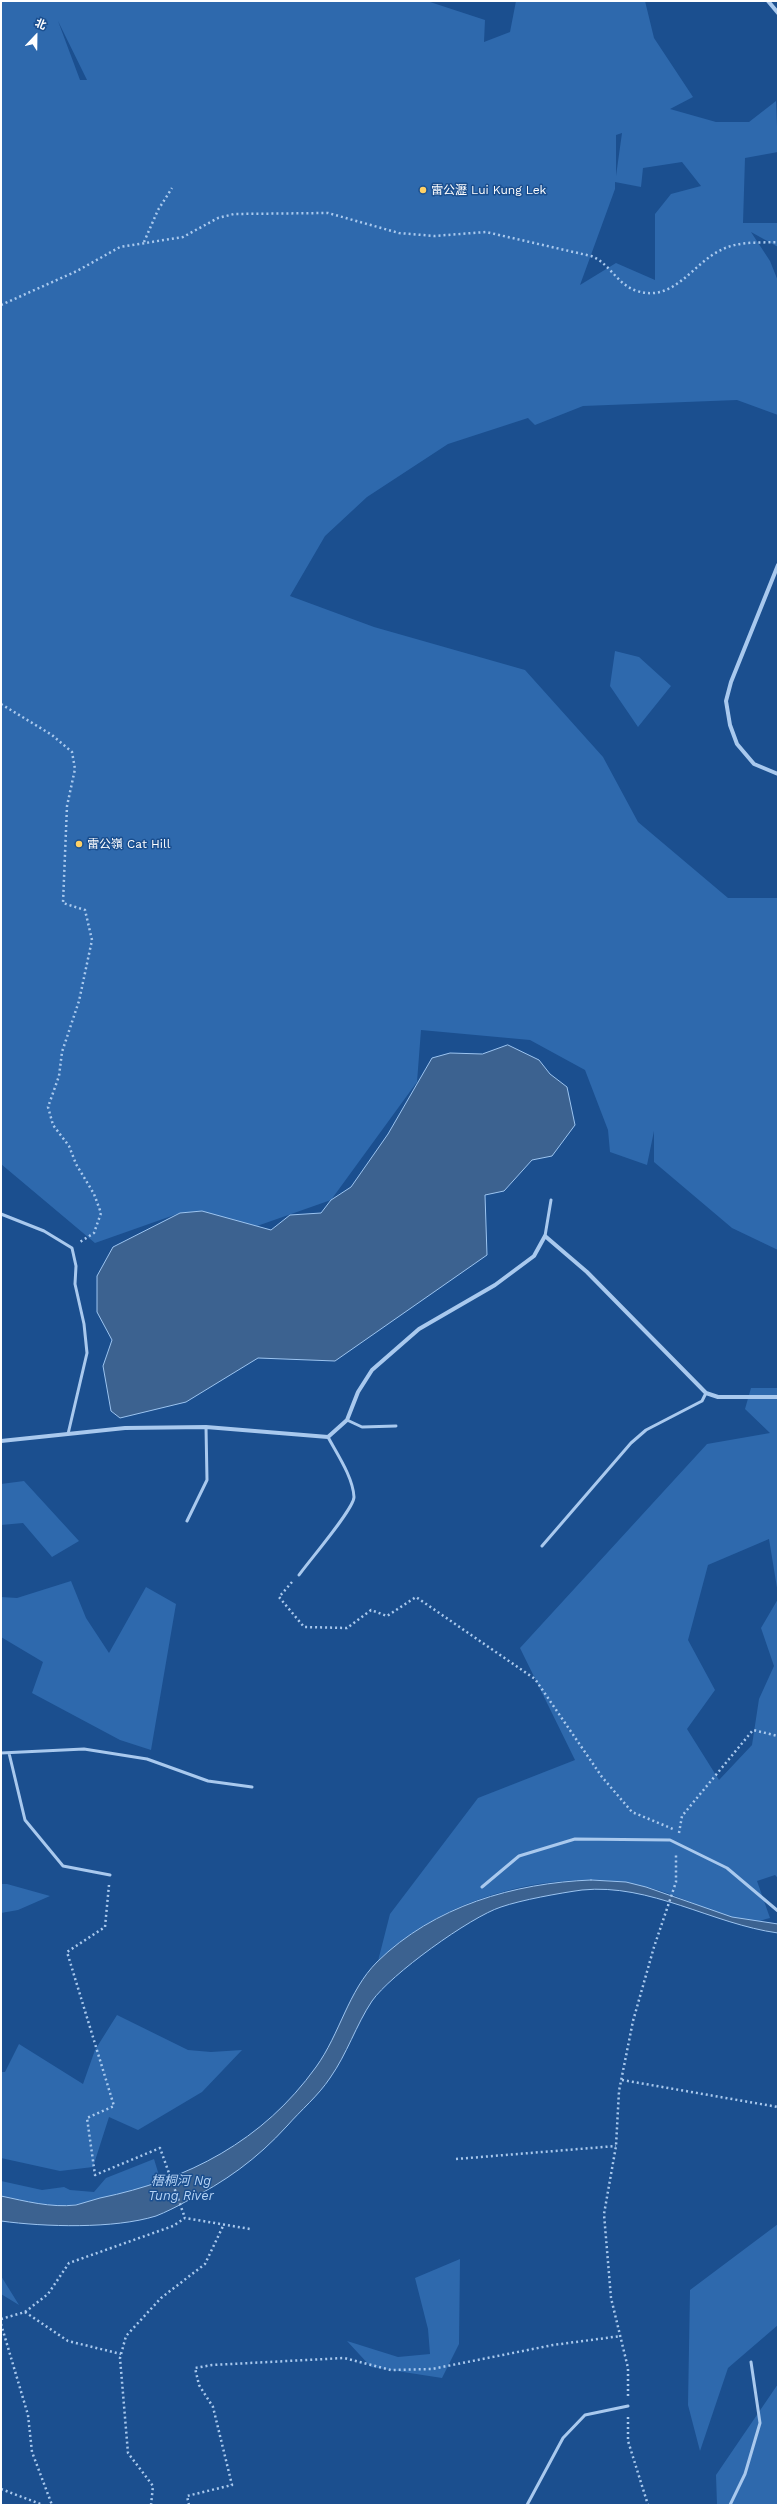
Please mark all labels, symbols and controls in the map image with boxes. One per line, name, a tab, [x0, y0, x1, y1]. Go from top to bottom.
north arrow	[16, 16, 56, 56]
text: 北	[33, 16, 48, 32]
place label: 雷公瀝 Lui Kung Lek	[431, 183, 546, 197]
marker: 雷公瀝 Lui Kung Lek	[418, 185, 428, 195]
place label: 雷公嶺 Cat Hill	[87, 837, 170, 851]
marker: 雷公嶺 Cat Hill	[74, 839, 84, 849]
water label: 梧桐河 Ng Tung River	[148, 2173, 214, 2204]

